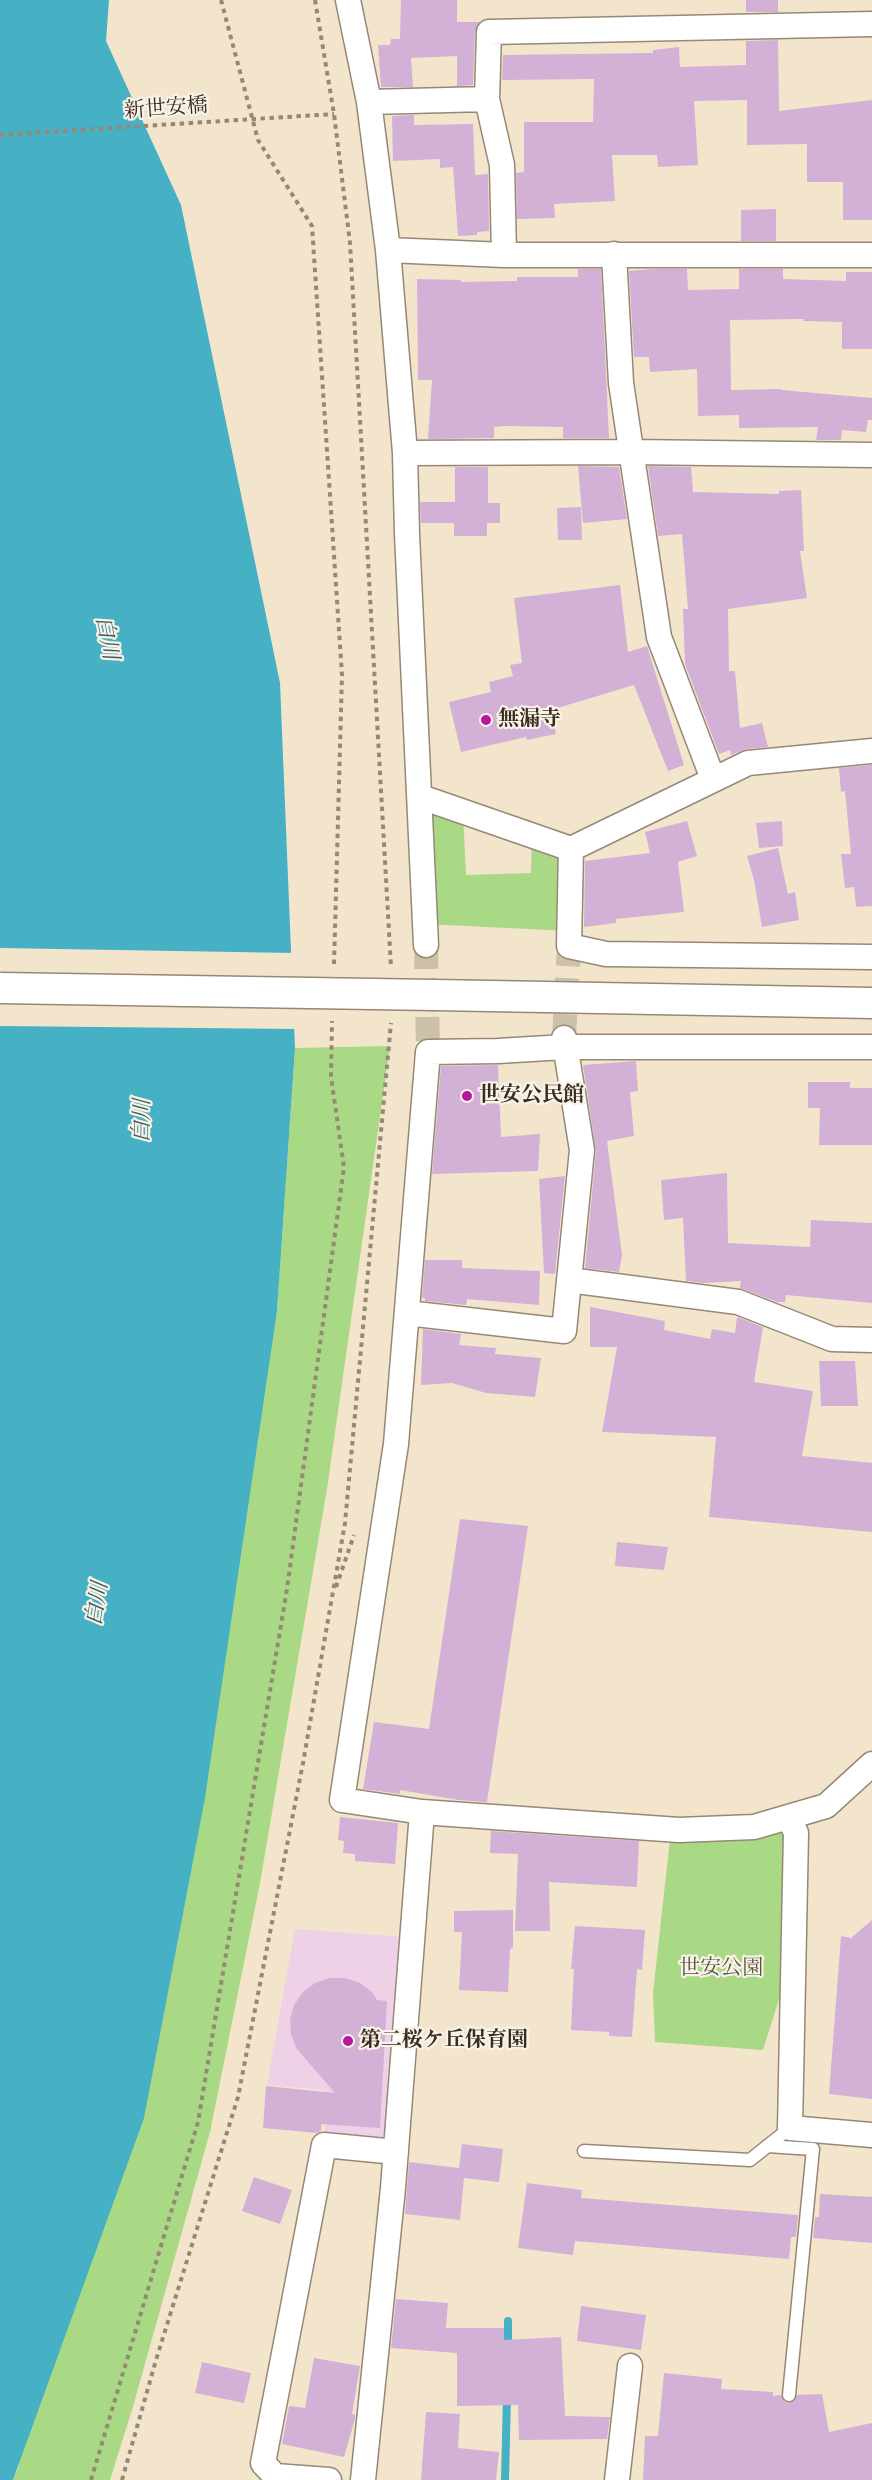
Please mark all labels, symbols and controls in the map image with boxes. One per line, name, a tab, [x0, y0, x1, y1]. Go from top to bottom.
street label: 新世安橋	[123, 94, 209, 124]
water label: 白川	[89, 614, 123, 662]
place label: 無漏寺	[498, 707, 561, 733]
marker: 無漏寺	[479, 713, 493, 727]
place label: 世安公民館	[479, 1083, 584, 1109]
marker: 世安公民館	[460, 1089, 474, 1103]
water label: 白川	[129, 1099, 157, 1143]
water label: 白川	[82, 1580, 114, 1628]
park label: 世安公園	[679, 1956, 763, 1982]
place label: 第二桜ケ丘保育園	[360, 2028, 528, 2054]
marker: 第二桜ケ丘保育園	[341, 2034, 355, 2048]

